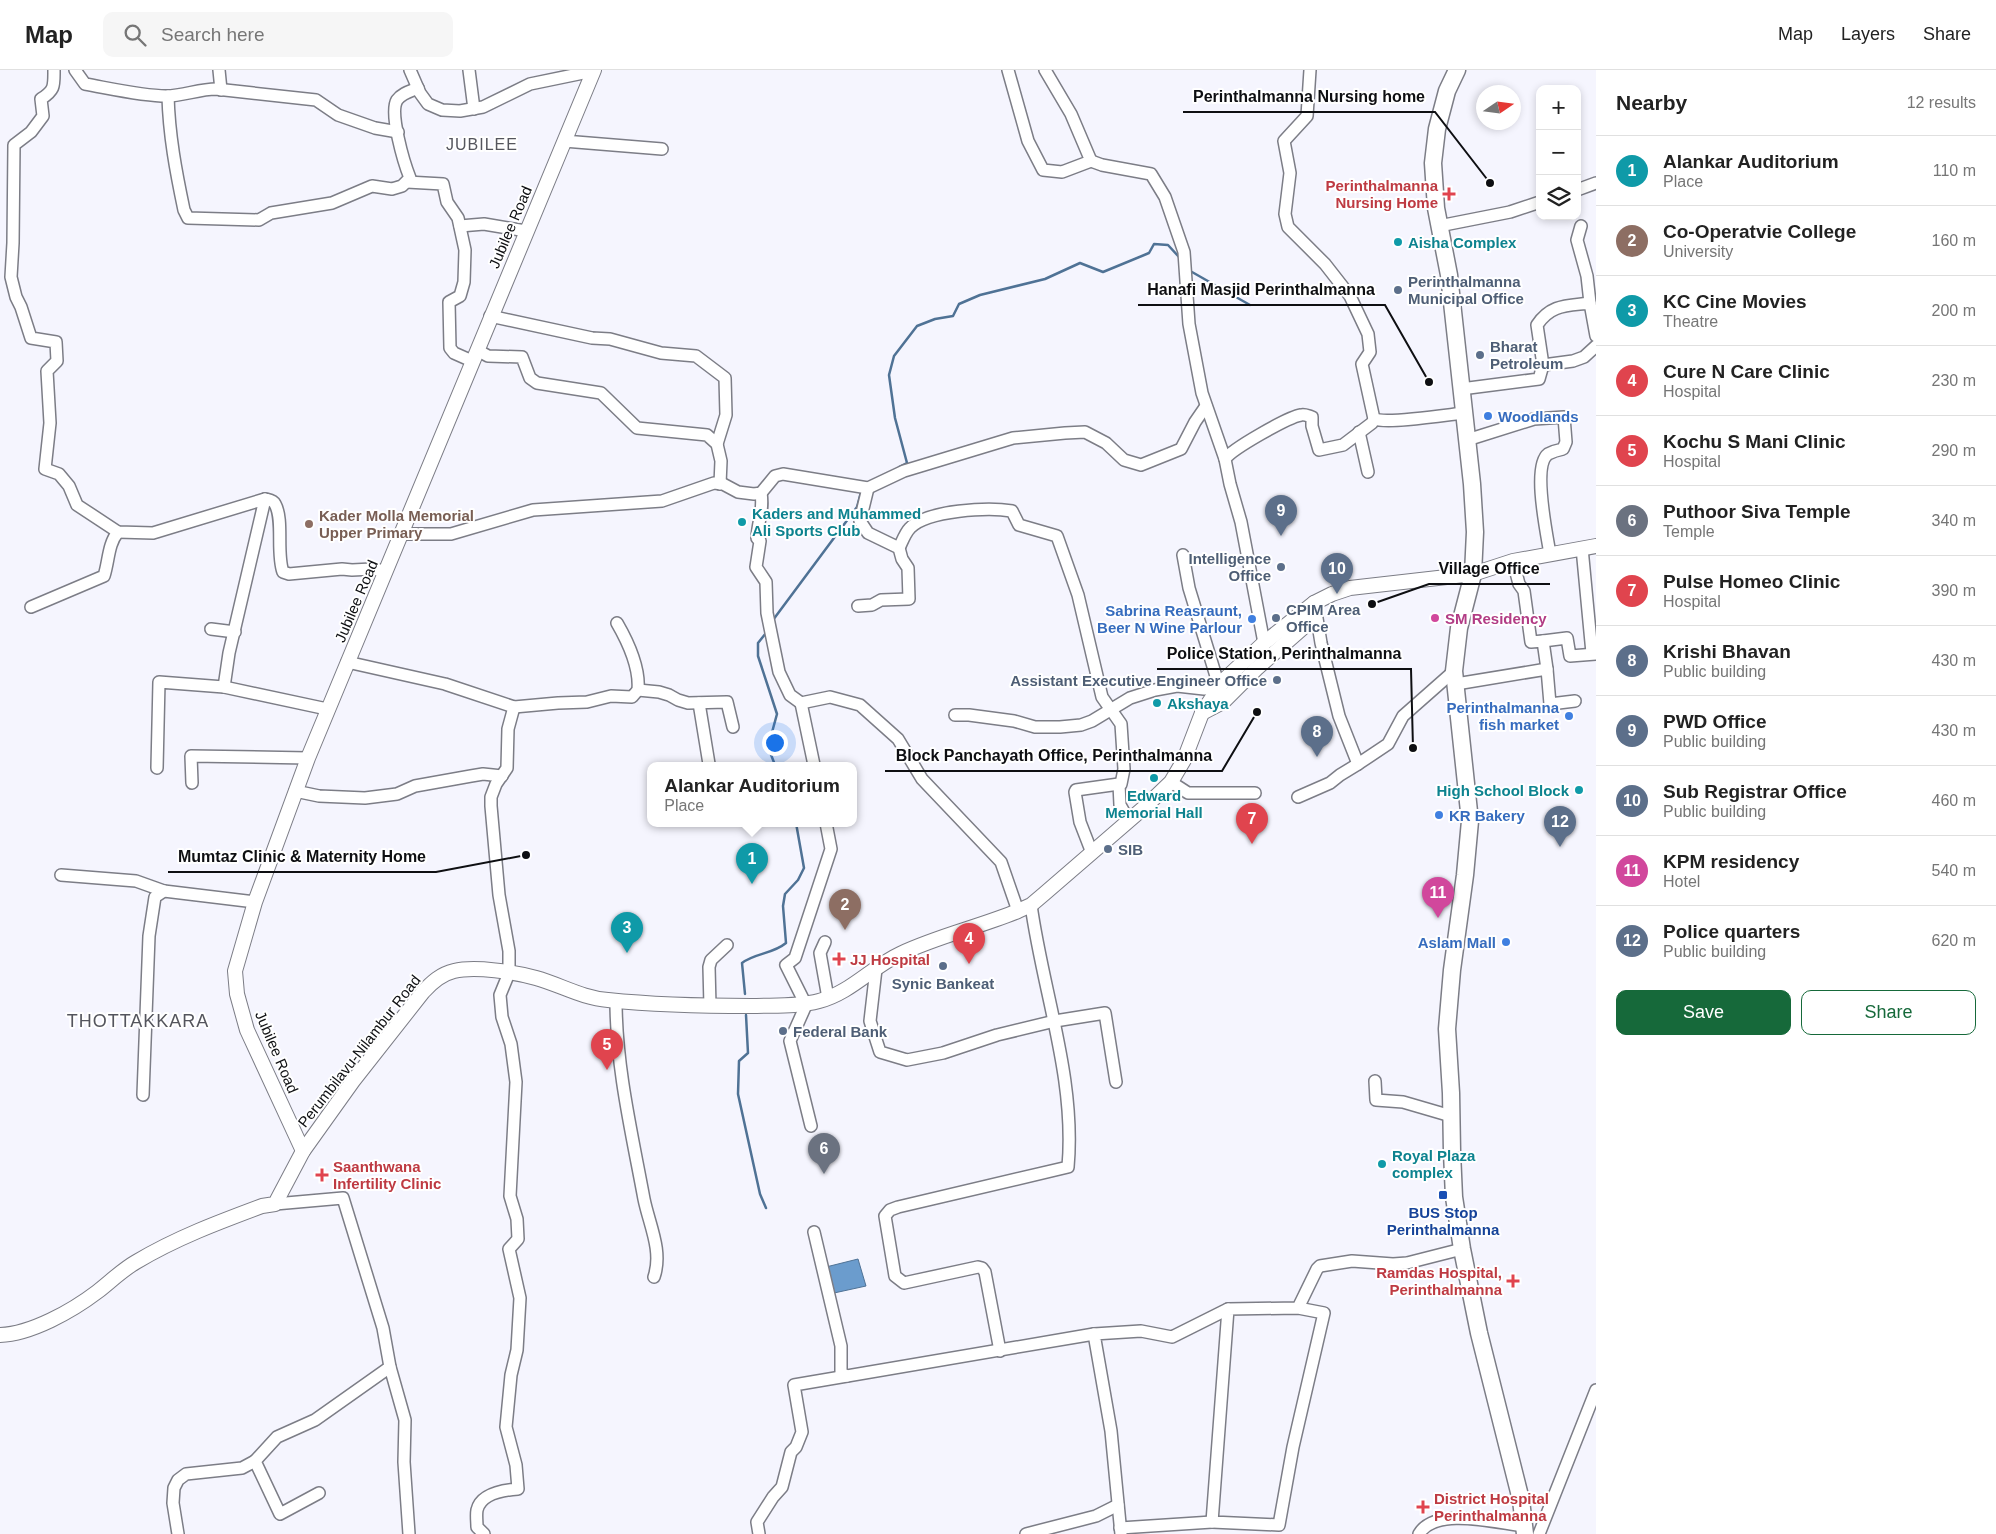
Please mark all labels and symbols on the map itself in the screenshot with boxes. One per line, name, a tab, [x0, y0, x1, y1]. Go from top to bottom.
callout: Perinthalmanna Nursing home	[1183, 81, 1435, 112]
north arrow	[1476, 85, 1521, 130]
text: Perinthalmanna Nursing home	[1193, 88, 1425, 105]
district label: JUBILEE	[446, 136, 518, 153]
place label: Perinthalmanna Nursing Home	[1325, 177, 1439, 211]
street label: Jubilee Road	[485, 183, 535, 271]
marker: Perinthalmanna Nursing Home	[1442, 187, 1456, 201]
place label: Aisha Complex	[1408, 234, 1517, 251]
marker: Aisha Complex	[1392, 236, 1404, 248]
place label: Perinthalmanna Municipal Office	[1408, 273, 1524, 307]
callout: Hanafi Masjid Perinthalmanna	[1138, 274, 1385, 305]
text: Hanafi Masjid Perinthalmanna	[1147, 281, 1375, 298]
marker: Perinthalmanna Municipal Office	[1392, 284, 1404, 296]
place label: Bharat Petroleum	[1490, 338, 1563, 372]
marker: Bharat Petroleum	[1474, 349, 1486, 361]
place label: Woodlands	[1498, 408, 1579, 425]
marker: Woodlands	[1482, 410, 1494, 422]
pin: 9	[1265, 495, 1297, 536]
place label: Kaders and Muhammed Ali Sports Club	[752, 505, 921, 539]
place label: Kader Molla Memorial Upper Primary	[319, 507, 474, 541]
marker: Kaders and Muhammed Ali Sports Club	[736, 516, 748, 528]
marker: Kader Molla Memorial Upper Primary	[303, 518, 315, 530]
place label: Intelligence Office	[1188, 550, 1271, 584]
pin: 10	[1321, 553, 1353, 594]
callout: Village Office	[1429, 553, 1550, 584]
street label: Jubilee Road	[331, 557, 381, 645]
text: Village Office	[1438, 560, 1540, 577]
marker: Intelligence Office	[1275, 561, 1287, 573]
place label: CPIM Area Office	[1286, 601, 1361, 635]
place label: Sabrina Reasraunt, Beer N Wine Parlour	[1097, 602, 1242, 636]
place label: SM Residency	[1445, 610, 1547, 627]
marker: CPIM Area Office	[1270, 612, 1282, 624]
marker: SM Residency	[1429, 612, 1441, 624]
marker: Sabrina Reasraunt, Beer N Wine Parlour	[1246, 613, 1258, 625]
callout: Police Station, Perinthalmanna	[1157, 638, 1411, 669]
text: Police Station, Perinthalmanna	[1167, 645, 1401, 662]
place label: Assistant Executive Engineer Office	[1010, 672, 1267, 689]
marker: Assistant Executive Engineer Office	[1271, 674, 1283, 686]
place label: Akshaya	[1167, 695, 1229, 712]
marker: Akshaya	[1151, 697, 1163, 709]
place label: Perinthalmanna fish market	[1446, 699, 1560, 733]
marker: Perinthalmanna fish market	[1563, 710, 1575, 722]
pin: 8	[1301, 716, 1333, 757]
your location	[762, 730, 788, 756]
callout: Block Panchayath Office, Perinthalmanna	[885, 740, 1222, 771]
text: Block Panchayath Office, Perinthalmanna	[896, 747, 1212, 764]
marker: Edward Memorial Hall	[1148, 772, 1160, 784]
place label: High School Block	[1436, 782, 1570, 799]
marker: High School Block	[1573, 784, 1585, 796]
place label: Edward Memorial Hall	[1105, 787, 1203, 821]
pin: 7	[1236, 803, 1268, 844]
pin: 12	[1544, 806, 1576, 847]
place label: KR Bakery	[1449, 807, 1526, 824]
marker: KR Bakery	[1433, 809, 1445, 821]
callout: Mumtaz Clinic & Maternity Home	[168, 841, 436, 872]
place label: SIB	[1118, 841, 1143, 858]
pin: 1	[736, 843, 768, 884]
marker: SIB	[1102, 843, 1114, 855]
text: Mumtaz Clinic & Maternity Home	[178, 848, 426, 865]
pin: 11	[1422, 877, 1454, 918]
pin: 2	[829, 889, 861, 930]
pin: 3	[611, 912, 643, 953]
pin: 4	[953, 923, 985, 964]
place label: Aslam Mall	[1418, 934, 1496, 951]
marker: Aslam Mall	[1500, 936, 1512, 948]
place label: JJ Hospital	[850, 951, 930, 968]
marker: JJ Hospital	[832, 952, 846, 966]
marker: Synic Bankeat	[937, 960, 949, 972]
street label: Perumbilavu-Nilambur Road	[294, 972, 424, 1130]
place label: Synic Bankeat	[892, 975, 994, 992]
street label: Jubilee Road	[252, 1008, 302, 1096]
district label: THOTTAKKARA	[67, 1011, 209, 1031]
place label: Federal Bank	[793, 1023, 888, 1040]
marker: Federal Bank	[777, 1025, 789, 1037]
pin: 5	[591, 1029, 623, 1070]
pin: 6	[808, 1133, 840, 1174]
place label: Royal Plaza complex	[1392, 1147, 1476, 1181]
place label: Saanthwana Infertility Clinic	[333, 1158, 441, 1192]
marker: Royal Plaza complex	[1376, 1158, 1388, 1170]
marker: Saanthwana Infertility Clinic	[315, 1168, 329, 1182]
marker: BUS Stop Perinthalmanna	[1437, 1189, 1449, 1201]
place label: BUS Stop Perinthalmanna	[1387, 1204, 1500, 1238]
place label: Ramdas Hospital, Perinthalmanna	[1376, 1264, 1503, 1298]
marker: Ramdas Hospital, Perinthalmanna	[1506, 1274, 1520, 1288]
place label: District Hospital Perinthalmanna	[1434, 1490, 1549, 1524]
marker: District Hospital Perinthalmanna	[1416, 1500, 1430, 1514]

